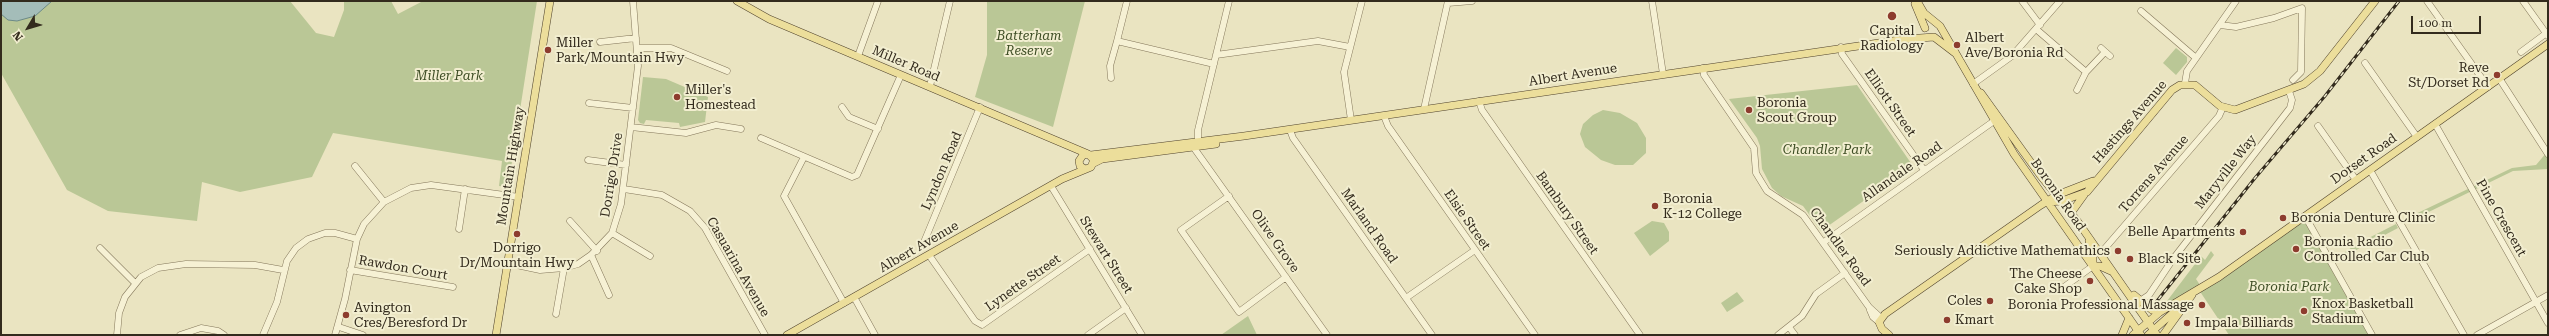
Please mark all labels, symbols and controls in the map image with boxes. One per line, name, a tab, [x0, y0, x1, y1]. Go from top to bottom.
north arrow	[8, 8, 48, 48]
scale bar	[2413, 8, 2483, 34]
marker: Capital Radiology	[1886, 10, 1898, 22]
text: 100 m	[2418, 16, 2452, 30]
place label: Capital Radiology	[1860, 23, 1924, 54]
text: N	[10, 28, 26, 43]
park label: Batterham Reserve	[996, 28, 1062, 59]
place label: Albert Ave/Boronia Rd	[1965, 30, 2063, 61]
place label: Miller Park/Mountain Hwy	[556, 35, 684, 66]
marker: Albert Ave/Boronia Rd	[1952, 40, 1962, 50]
street label: Miller Road	[870, 43, 942, 85]
marker: Miller Park/Mountain Hwy	[543, 45, 553, 55]
street label: Albert Avenue	[1528, 60, 1618, 90]
place label: Reve St/Dorset Rd	[2408, 60, 2489, 91]
street label: Elliott Street	[1861, 66, 1919, 140]
park label: Miller Park	[415, 68, 483, 84]
marker: Reve St/Dorset Rd	[2492, 70, 2502, 80]
street label: Hastings Avenue	[2090, 77, 2170, 167]
place label: Miller's Homestead	[685, 82, 756, 113]
marker: Miller's Homestead	[672, 92, 682, 102]
place label: Boronia Scout Group	[1757, 95, 1837, 126]
marker: Boronia Scout Group	[1744, 105, 1754, 115]
street label: Mountain Highway	[494, 106, 528, 226]
street label: Lyndon Road	[918, 129, 966, 213]
street label: Dorset Road	[2328, 131, 2400, 187]
street label: Dorrigo Drive	[598, 132, 626, 218]
street label: Torrens Avenue	[2116, 132, 2192, 216]
street label: Maryville Way	[2192, 132, 2260, 212]
street label: Allandale Road	[1859, 139, 1945, 205]
park label: Chandler Park	[1783, 142, 1871, 158]
street label: Boronia Road	[2027, 156, 2089, 234]
street label: Bambury Street	[1533, 169, 1601, 257]
street label: Pine Crescent	[2473, 176, 2529, 260]
street label: Marland Road	[1337, 186, 1401, 266]
street label: Elsie Street	[1440, 187, 1494, 253]
place label: Boronia K-12 College	[1663, 191, 1742, 222]
marker: Boronia K-12 College	[1650, 201, 1660, 211]
street label: Chandler Road	[1806, 205, 1874, 289]
street label: Olive Grove	[1247, 206, 1303, 276]
place label: Boronia Denture Clinic	[2291, 210, 2435, 226]
street label: Stewart Street	[1076, 213, 1136, 297]
marker: Boronia Denture Clinic	[2278, 213, 2288, 223]
street label: Casuarina Avenue	[703, 214, 773, 320]
street label: Albert Avenue	[877, 218, 961, 276]
place label: Belle Apartments	[2128, 224, 2235, 240]
marker: Belle Apartments	[2238, 227, 2248, 237]
marker: Dorrigo Dr/Mountain Hwy	[512, 229, 522, 239]
place label: Boronia Radio Controlled Car Club	[2304, 234, 2429, 265]
place label: Dorrigo Dr/Mountain Hwy	[460, 240, 574, 271]
place label: Seriously Addictive Mathemathics	[1895, 243, 2110, 259]
marker: Boronia Radio Controlled Car Club	[2291, 244, 2301, 254]
marker: Seriously Addictive Mathemathics	[2113, 246, 2123, 256]
street label: Lynette Street	[982, 251, 1064, 315]
place label: Black Site	[2138, 251, 2201, 267]
street label: Rawdon Court	[357, 253, 449, 283]
marker: Black Site	[2125, 254, 2135, 264]
place label: The Cheese Cake Shop	[2009, 266, 2082, 297]
marker: The Cheese Cake Shop	[2085, 276, 2095, 286]
park label: Boronia Park	[2249, 279, 2329, 295]
place label: Coles	[1947, 293, 1982, 309]
marker: Coles	[1985, 296, 1995, 306]
place label: Knox Basketball Stadium	[2312, 296, 2413, 327]
place label: Boronia Professional Massage	[2008, 297, 2194, 313]
place label: Avington Cres/Beresford Dr	[354, 300, 467, 331]
marker: Boronia Professional Massage	[2197, 300, 2207, 310]
marker: Knox Basketball Stadium	[2299, 306, 2309, 316]
marker: Avington Cres/Beresford Dr	[341, 310, 351, 320]
place label: Kmart	[1955, 312, 1994, 328]
marker: Kmart	[1942, 315, 1952, 325]
place label: Impala Billiards	[2195, 315, 2293, 331]
marker: Impala Billiards	[2182, 318, 2192, 328]

